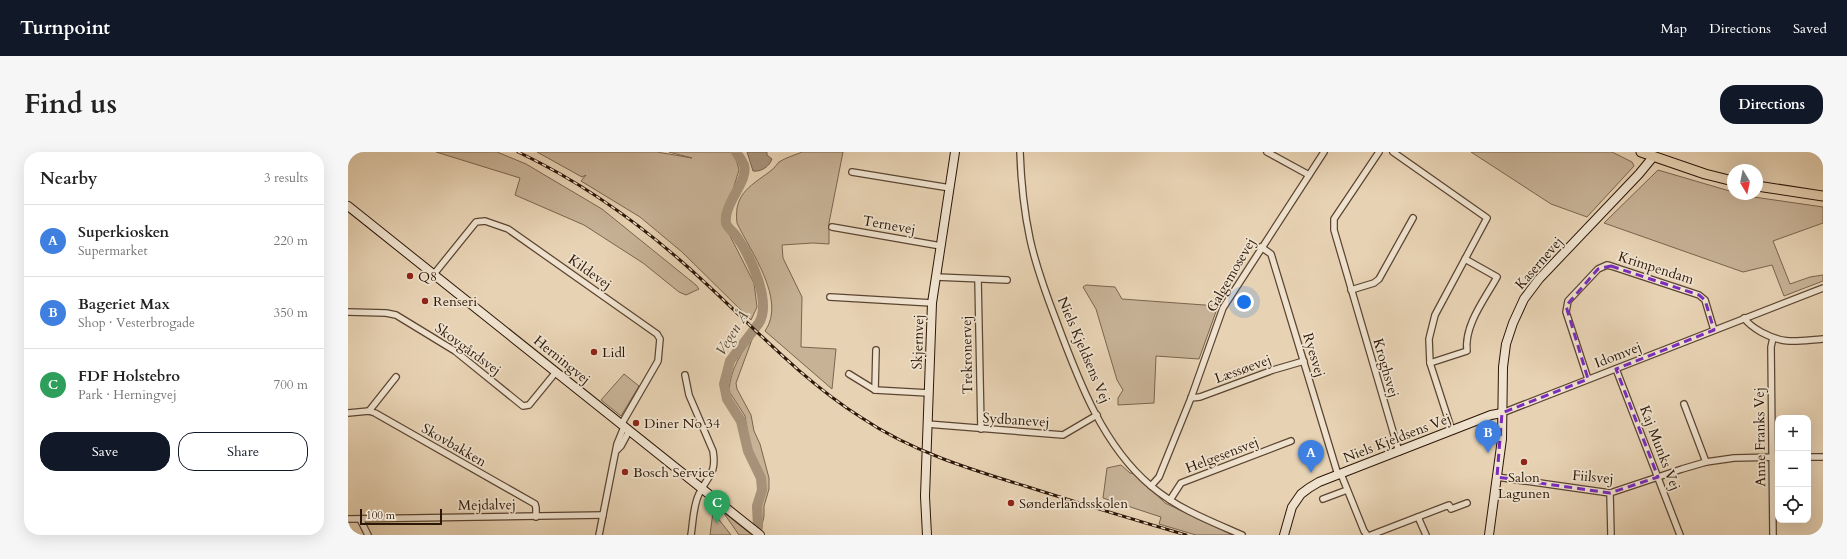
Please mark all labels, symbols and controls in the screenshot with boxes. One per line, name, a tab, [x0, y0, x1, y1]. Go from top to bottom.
text: Turnpoint	[20, 15, 110, 41]
text: Map	[1661, 19, 1687, 38]
text: Directions	[1709, 19, 1771, 38]
text: Saved	[1793, 19, 1827, 38]
text: Find us	[24, 85, 117, 123]
button: Directions	[1720, 85, 1823, 124]
north arrow	[1727, 164, 1763, 200]
text: Nearby	[40, 167, 97, 190]
text: 3 results	[264, 169, 308, 187]
street label: Ternevej	[861, 211, 917, 239]
text: Superkiosken	[78, 222, 169, 242]
text: A	[48, 232, 58, 250]
text: 220 m	[274, 232, 308, 250]
street label: Kasernevej	[1511, 232, 1567, 294]
street label: Galgemosevej	[1202, 234, 1260, 316]
text: Supermarket	[78, 242, 148, 260]
street label: Krimpendam	[1616, 247, 1696, 289]
street label: Kildevej	[564, 250, 616, 294]
place label: Q8	[418, 267, 437, 286]
marker: Q8	[405, 271, 415, 281]
place label: Renseri	[433, 292, 477, 311]
your location	[1234, 292, 1254, 312]
text: Bageriet Max	[78, 294, 170, 314]
street label: Niels Kjeldsens Vej	[1053, 294, 1115, 406]
marker: Renseri	[420, 296, 430, 306]
text: B	[48, 304, 58, 322]
text: 350 m	[274, 304, 308, 322]
water label: Vegen Å	[710, 306, 753, 359]
text: Shop · Vesterbrogade	[78, 314, 195, 332]
street label: Skjernvej	[908, 314, 928, 370]
street label: Trekronervej	[957, 315, 977, 395]
street label: Skovgårdsvej	[431, 318, 505, 380]
street label: Ryesvej	[1298, 330, 1330, 380]
street label: Herningvej	[530, 331, 594, 389]
street label: Kroghsvej	[1369, 336, 1403, 400]
street label: Idomvej	[1592, 337, 1644, 373]
place label: Lidl	[602, 343, 626, 362]
marker: Lidl	[589, 347, 599, 357]
street label: Læssøevej	[1212, 350, 1274, 388]
text: FDF Holstebro	[78, 366, 180, 386]
text: C	[48, 376, 58, 394]
text: 700 m	[274, 376, 308, 394]
text: Park · Herningvej	[78, 386, 177, 404]
street label: Anne Franks Vej	[1750, 387, 1770, 487]
street label: Kaj Munks Vej	[1635, 403, 1685, 493]
street label: Sydbanevej	[982, 408, 1050, 432]
street label: Niels Kjeldsens Vej	[1340, 409, 1454, 467]
place label: Diner No 34	[644, 414, 720, 433]
map controls	[1775, 415, 1811, 523]
button: +	[1775, 415, 1811, 451]
marker: Diner No 34	[631, 418, 641, 428]
street label: Skovbakken	[418, 419, 490, 471]
pin: B	[1475, 420, 1501, 453]
button: Save	[40, 432, 170, 471]
button: Share	[178, 432, 308, 471]
street label: Helgesensvej	[1183, 432, 1261, 478]
pin: A	[1298, 440, 1324, 473]
button: −	[1775, 451, 1811, 487]
marker: Salon Lagunen	[1519, 457, 1529, 467]
place label: Bosch Service	[633, 463, 715, 482]
street label: Fiilsvej	[1572, 466, 1614, 488]
marker: Bosch Service	[620, 467, 630, 477]
place label: Salon Lagunen	[1498, 468, 1550, 503]
button: locate	[1775, 487, 1811, 523]
pin: C	[704, 490, 730, 523]
place label: Sønderlandsskolen	[1019, 494, 1128, 513]
street label: Mejdalvej	[458, 495, 516, 515]
marker: Sønderlandsskolen	[1006, 498, 1016, 508]
scale bar	[360, 507, 442, 526]
text: 100 m	[366, 508, 395, 523]

